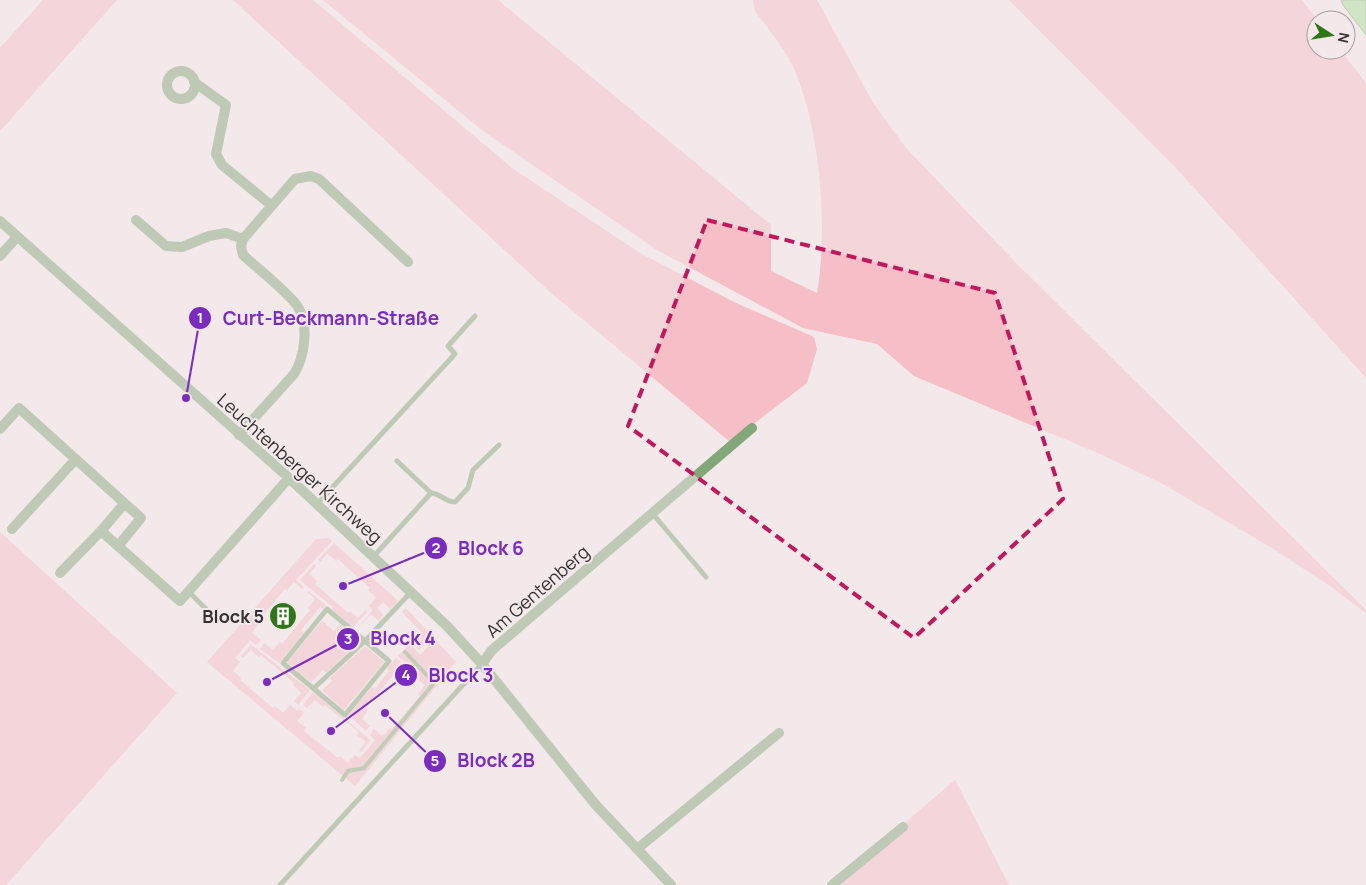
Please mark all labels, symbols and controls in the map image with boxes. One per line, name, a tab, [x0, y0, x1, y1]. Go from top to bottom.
north arrow	[1306, 10, 1356, 60]
text: N	[1334, 31, 1355, 45]
callout: Curt-Beckmann-Straße	[188, 301, 449, 335]
text: Curt-Beckmann-Straße	[223, 305, 439, 331]
text: 1	[197, 307, 203, 328]
street label: Leuchtenberger Kirchweg	[212, 388, 388, 548]
callout: Block 6	[423, 531, 534, 565]
text: Block 6	[458, 535, 524, 561]
text: 2	[432, 537, 441, 558]
street label: Am Gentenberg	[480, 539, 594, 643]
building icon: Block 5	[268, 601, 298, 631]
place label: Block 5	[202, 604, 264, 628]
callout: Block 4	[336, 622, 446, 656]
text: Block 4	[370, 625, 436, 651]
text: 3	[344, 628, 352, 649]
callout: Block 3	[394, 658, 504, 692]
text: Block 3	[428, 662, 494, 688]
text: 4	[401, 664, 411, 685]
callout: Block 2B	[423, 744, 545, 778]
text: Block 2B	[457, 747, 535, 773]
text: 5	[431, 750, 440, 771]

